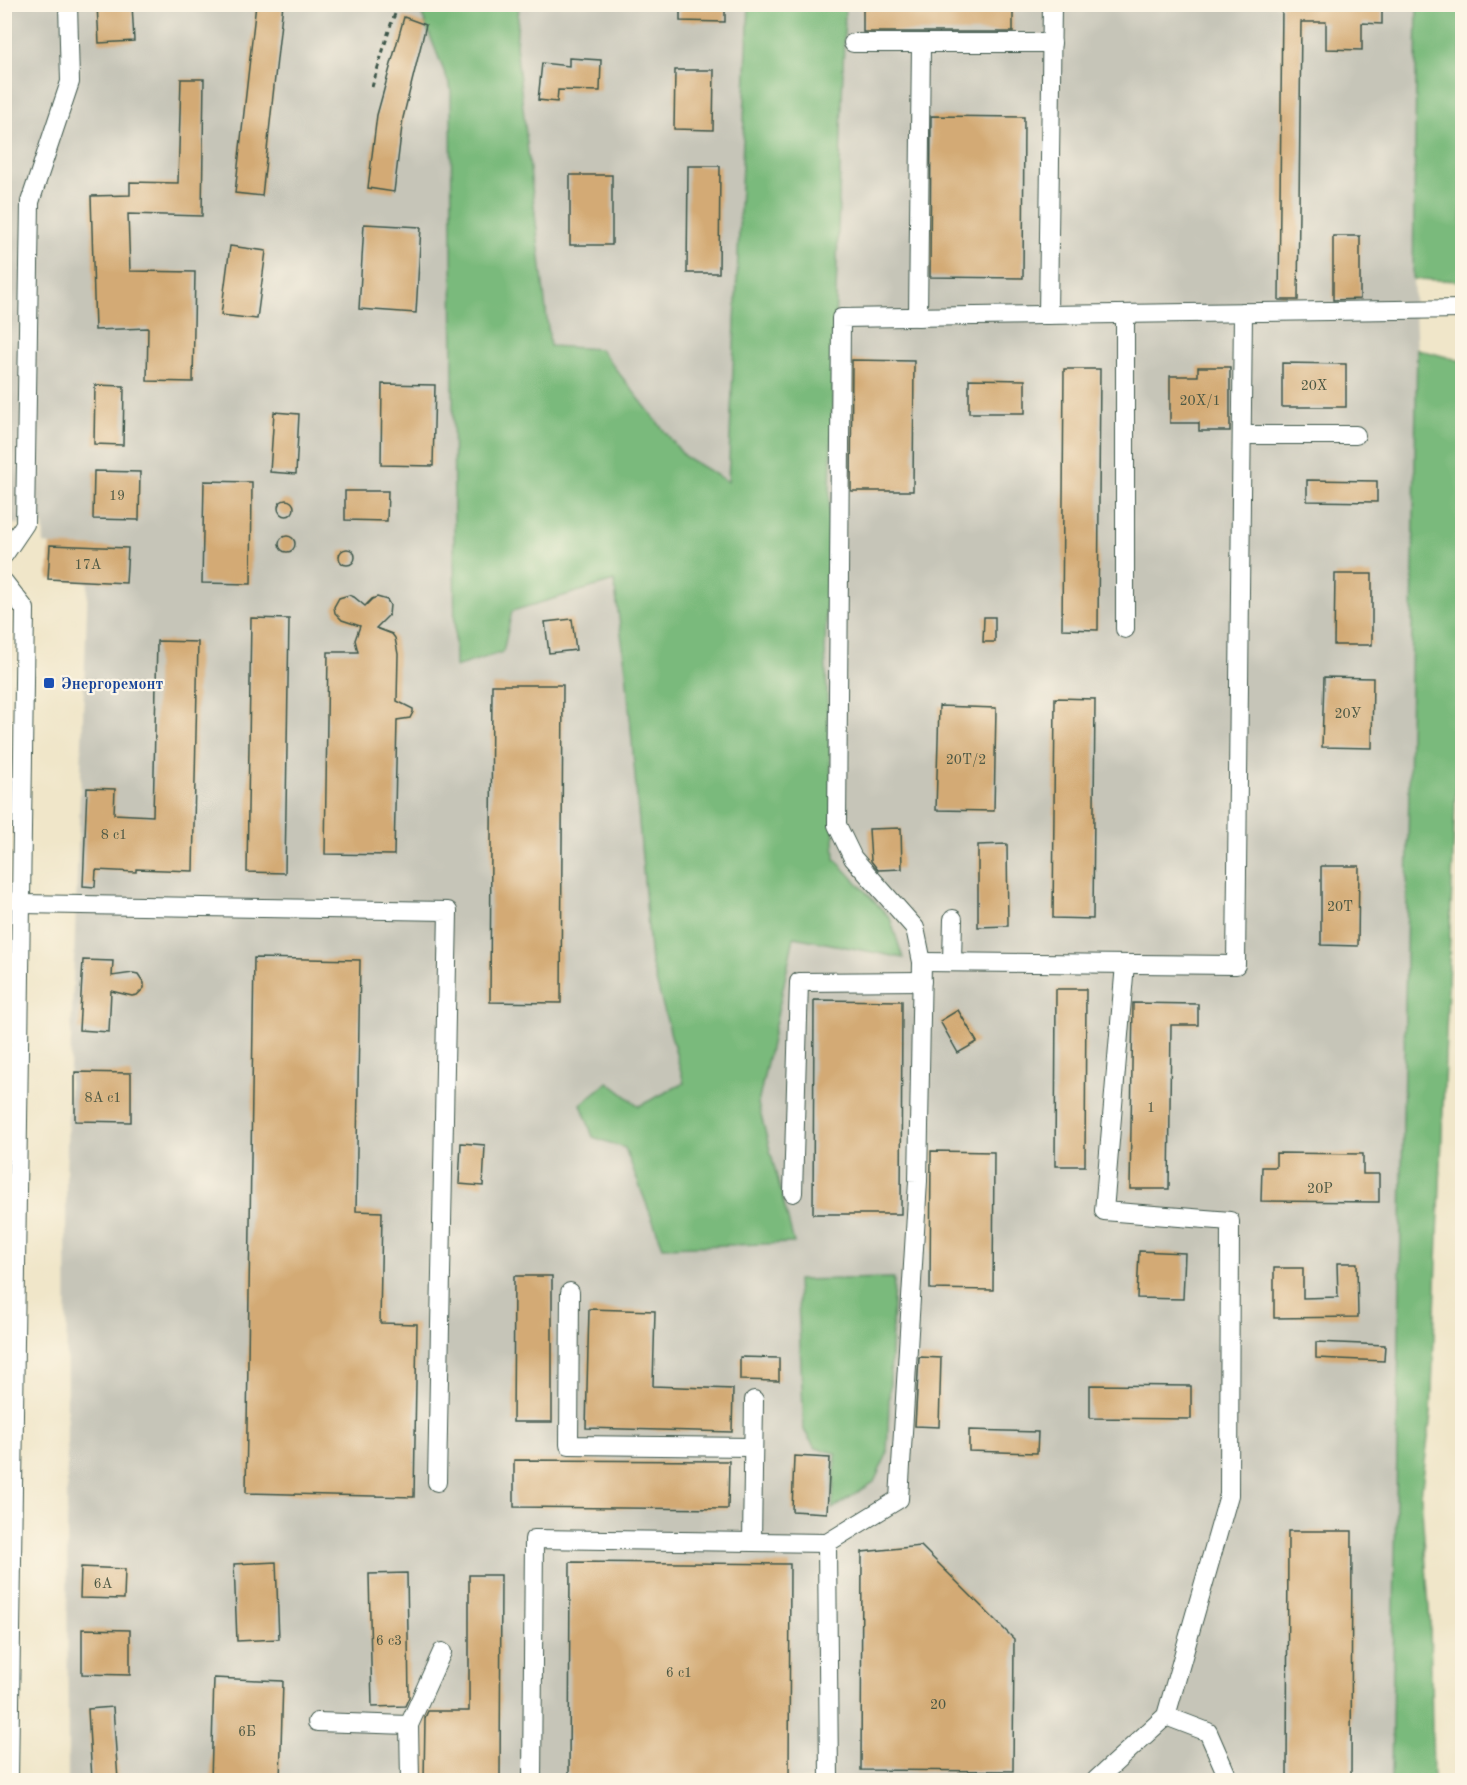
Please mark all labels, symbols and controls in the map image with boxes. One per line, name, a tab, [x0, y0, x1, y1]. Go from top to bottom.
house number: 20Х	[1301, 379, 1328, 393]
house number: 20Х/1	[1179, 394, 1221, 408]
house number: 19	[109, 489, 125, 503]
house number: 17А	[75, 558, 102, 572]
marker: Энергоремонт	[42, 676, 56, 690]
place label: Энергоремонт	[61, 677, 164, 693]
house number: 20У	[1334, 707, 1362, 721]
house number: 20Т/2	[946, 753, 986, 767]
house number: 8 с1	[101, 828, 127, 842]
house number: 20Т	[1327, 900, 1353, 914]
house number: 8А с1	[85, 1091, 121, 1105]
house number: 1	[1147, 1101, 1155, 1115]
house number: 20Р	[1307, 1182, 1333, 1196]
house number: 6А	[94, 1577, 113, 1591]
house number: 6 с3	[376, 1634, 402, 1648]
house number: 6 с1	[666, 1666, 692, 1680]
house number: 20	[930, 1698, 946, 1712]
house number: 6Б	[238, 1725, 256, 1739]

